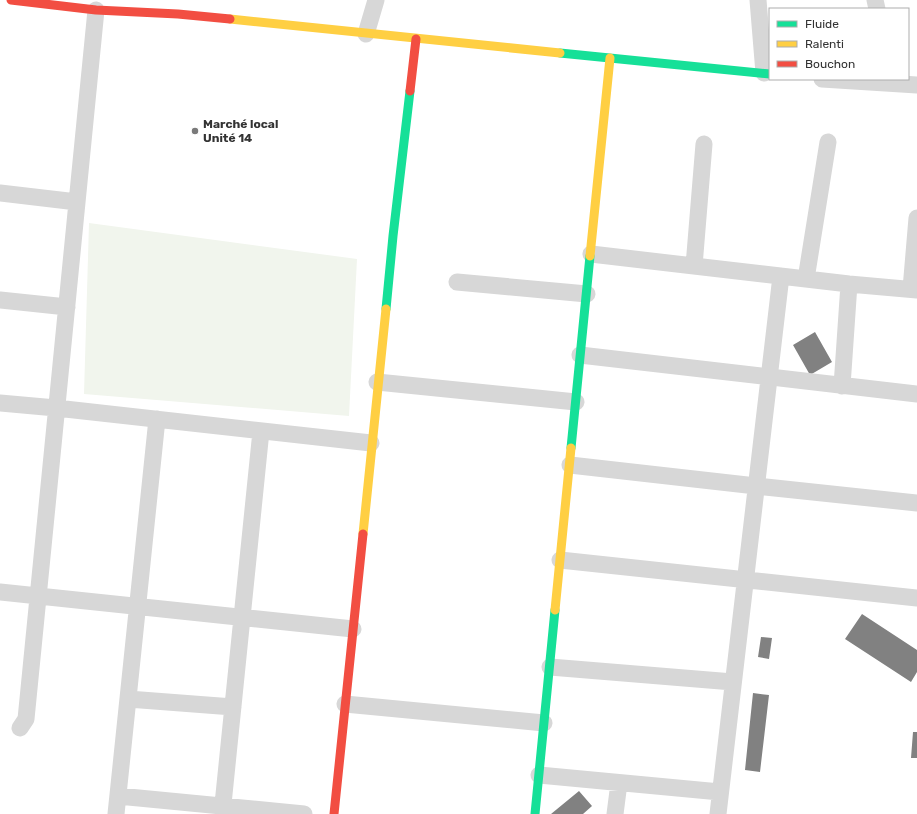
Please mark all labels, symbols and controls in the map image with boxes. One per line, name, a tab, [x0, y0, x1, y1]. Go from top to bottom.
legend	[769, 8, 909, 80]
text: Fluide	[805, 17, 839, 31]
text: Ralenti	[805, 37, 844, 51]
text: Bouchon	[805, 57, 855, 71]
place label: Marché local Unité 14	[203, 117, 278, 145]
marker: Marché local Unité 14	[190, 126, 200, 136]

